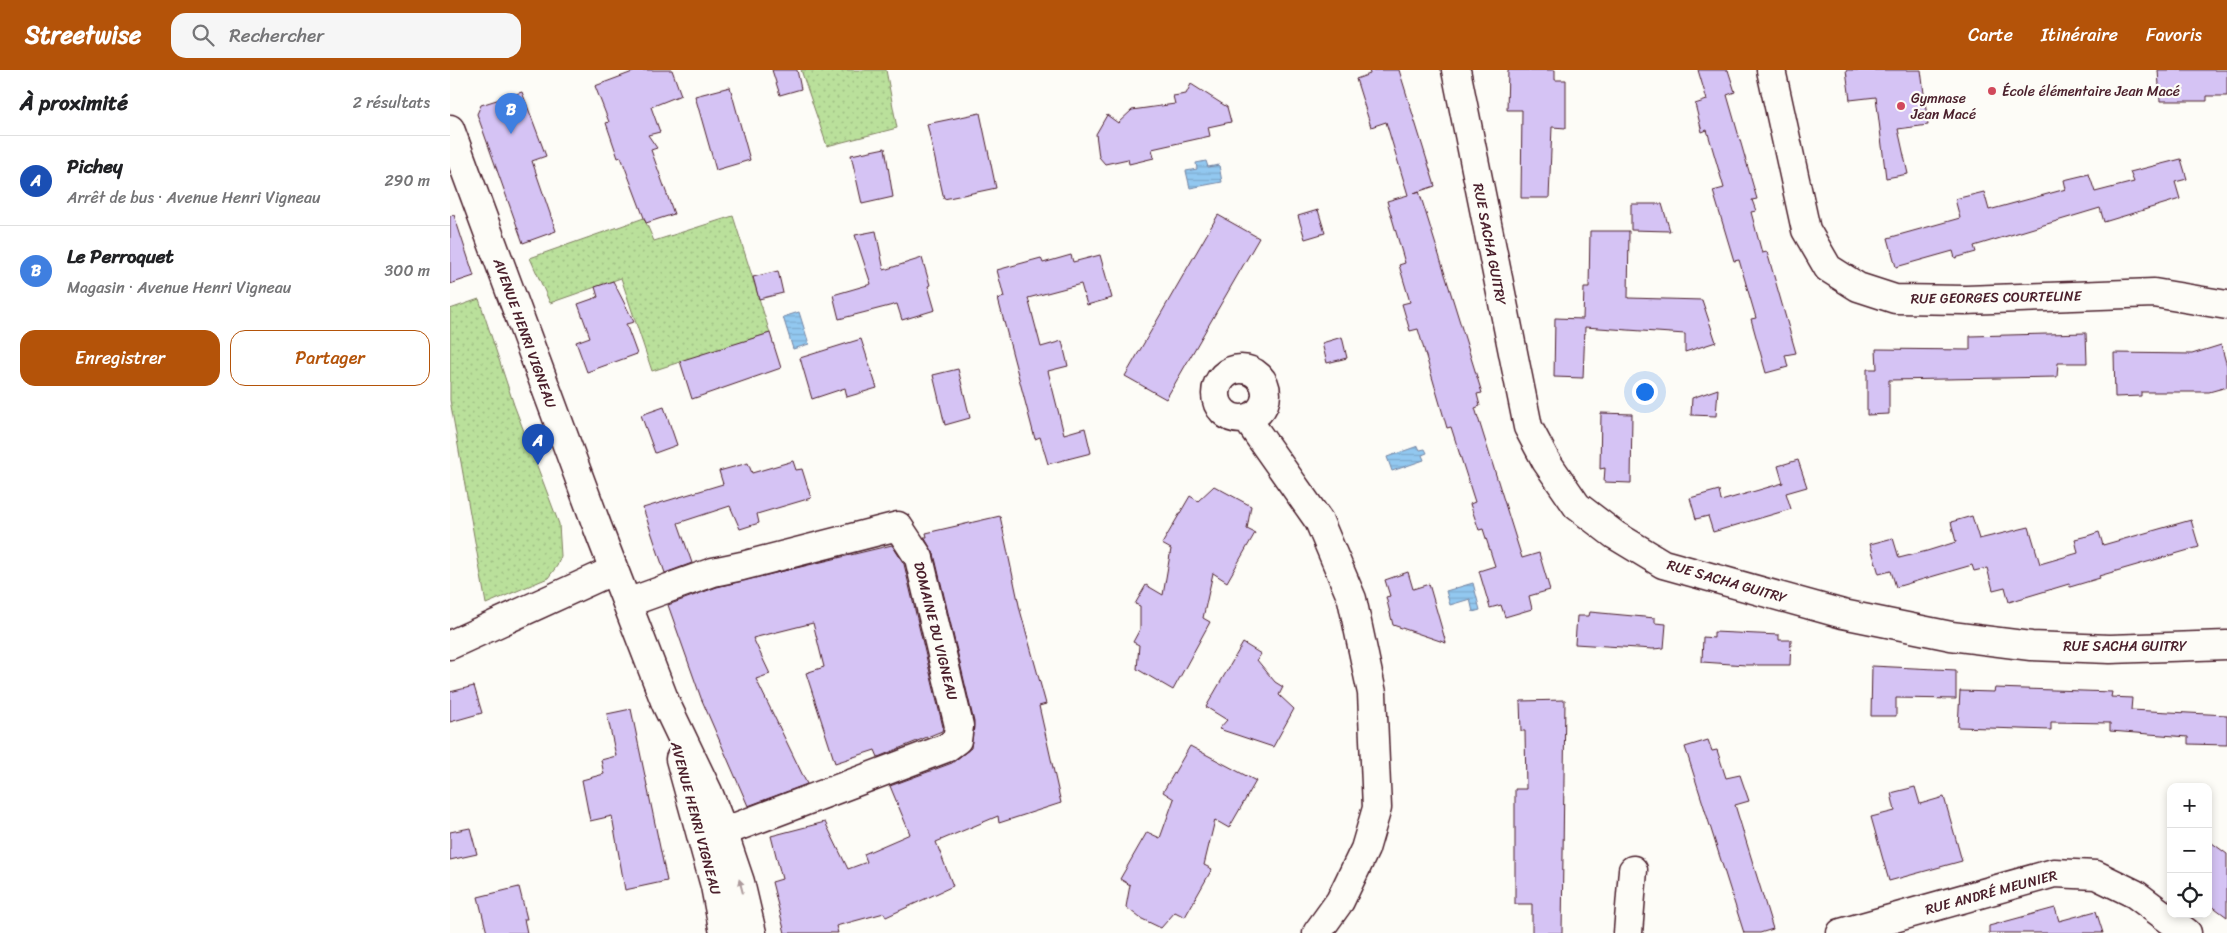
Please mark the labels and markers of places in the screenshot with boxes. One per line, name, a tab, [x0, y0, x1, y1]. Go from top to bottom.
place label: École élémentaire Jean Macé	[2002, 79, 2180, 104]
marker: École élémentaire Jean Macé	[1986, 85, 1998, 97]
place label: Gymnase Jean Macé	[1910, 86, 1976, 127]
pin: B	[495, 93, 527, 134]
marker: Gymnase Jean Macé	[1895, 100, 1907, 112]
pin: A	[522, 424, 554, 465]

